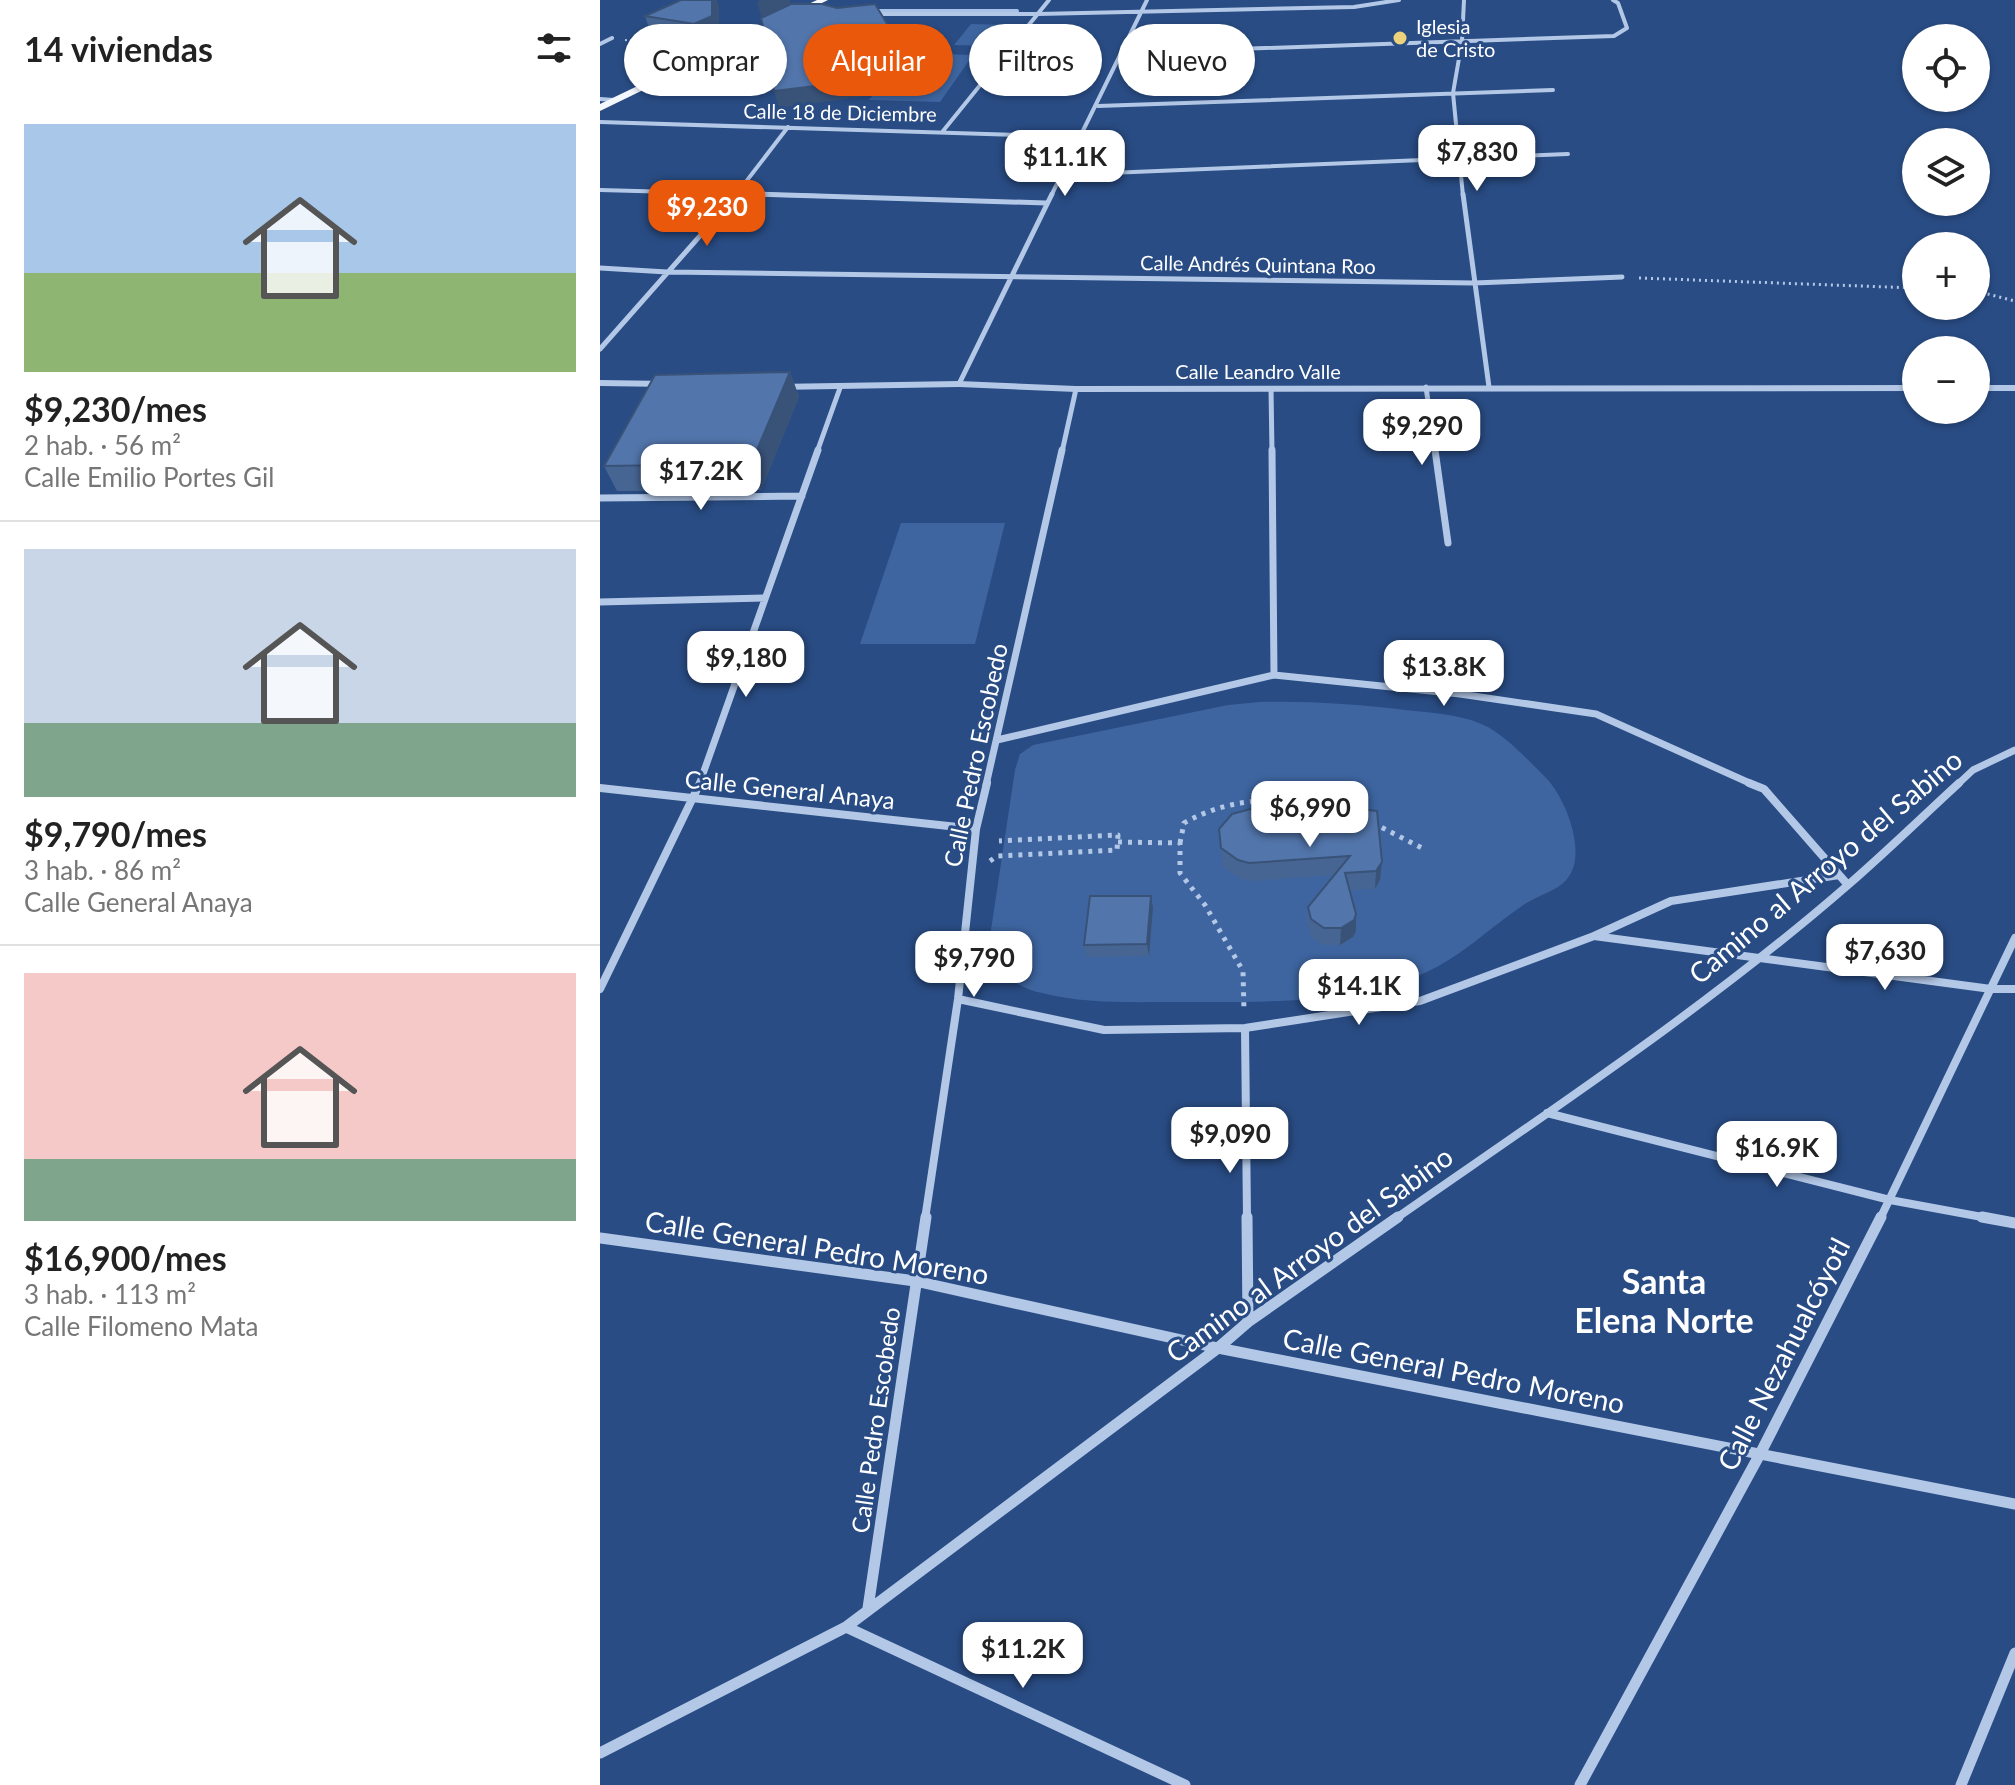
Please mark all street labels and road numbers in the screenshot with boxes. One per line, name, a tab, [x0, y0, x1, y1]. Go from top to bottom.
street label: Calle 18 de Diciembre	[743, 98, 937, 126]
street label: Calle Andrés Quintana Roo	[1140, 250, 1376, 278]
street label: Calle Leandro Valle	[1175, 359, 1341, 383]
street label: Calle Pedro Escobedo	[937, 640, 1013, 870]
street label: Camino al Arroyo del Sabino	[1682, 742, 1968, 990]
street label: Calle General Anaya	[684, 764, 896, 814]
street label: Camino al Arroyo del Sabino	[1159, 1139, 1459, 1369]
street label: Calle General Pedro Moreno	[643, 1203, 991, 1291]
street label: Calle Nezahualcóyotl	[1710, 1232, 1856, 1476]
street label: Calle Pedro Escobedo	[845, 1305, 905, 1535]
street label: Calle General Pedro Moreno	[1280, 1320, 1628, 1420]

